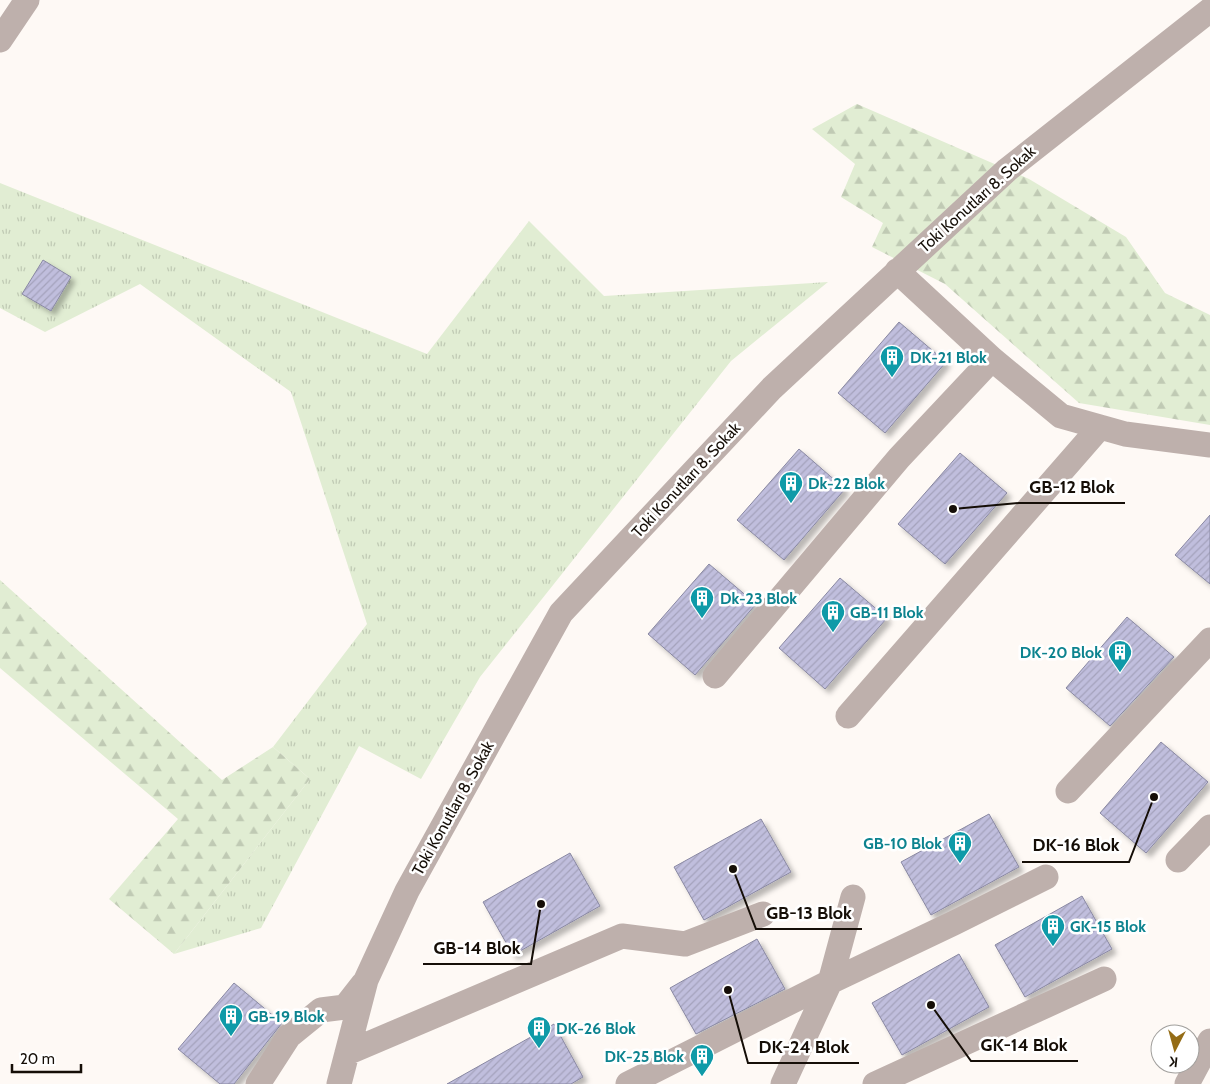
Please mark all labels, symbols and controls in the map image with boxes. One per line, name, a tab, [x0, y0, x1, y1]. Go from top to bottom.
street label: Toki Konutları 8. Sokak	[915, 141, 1040, 256]
building icon: DK-21 Blok	[879, 344, 905, 378]
place label: DK-21 Blok	[910, 348, 987, 367]
street label: Toki Konutları 8. Sokak	[628, 418, 745, 542]
building icon: Dk-22 Blok	[778, 470, 804, 504]
callout: GB-12 Blok	[1019, 470, 1125, 503]
place label: Dk-22 Blok	[808, 474, 885, 493]
text: GB-12 Blok	[1029, 476, 1115, 498]
building icon: Dk-23 Blok	[689, 585, 715, 619]
place label: Dk-23 Blok	[720, 589, 797, 608]
building icon: GB-11 Blok	[820, 599, 846, 633]
place label: GB-11 Blok	[850, 603, 924, 622]
building icon: DK-20 Blok	[1107, 639, 1133, 673]
place label: DK-20 Blok	[1020, 643, 1102, 662]
street label: Toki Konutları 8. Sokak	[408, 737, 498, 878]
callout: DK-16 Blok	[1022, 829, 1129, 862]
building icon: GB-10 Blok	[947, 830, 973, 864]
place label: GB-10 Blok	[863, 834, 942, 853]
text: DK-16 Blok	[1033, 834, 1120, 856]
callout: GB-13 Blok	[756, 896, 862, 929]
text: GB-13 Blok	[766, 902, 852, 924]
building icon: GK-15 Blok	[1040, 913, 1066, 947]
place label: GK-15 Blok	[1070, 917, 1146, 936]
callout: GB-14 Blok	[423, 931, 531, 964]
text: GB-14 Blok	[433, 937, 521, 959]
building icon: GB-19 Blok	[218, 1003, 244, 1037]
place label: GB-19 Blok	[248, 1007, 325, 1026]
building icon: DK-26 Blok	[526, 1015, 552, 1049]
place label: DK-26 Blok	[556, 1019, 636, 1038]
north arrow	[1150, 1024, 1200, 1074]
callout: GK-14 Blok	[971, 1028, 1078, 1061]
callout: DK-24 Blok	[748, 1030, 859, 1063]
text: GK-14 Blok	[981, 1034, 1068, 1056]
text: DK-24 Blok	[759, 1036, 850, 1058]
scale bar	[12, 1042, 81, 1074]
building icon: DK-25 Blok	[689, 1043, 715, 1077]
place label: DK-25 Blok	[605, 1047, 684, 1066]
text: 20 m	[20, 1050, 55, 1068]
text: K	[1168, 1052, 1179, 1071]

